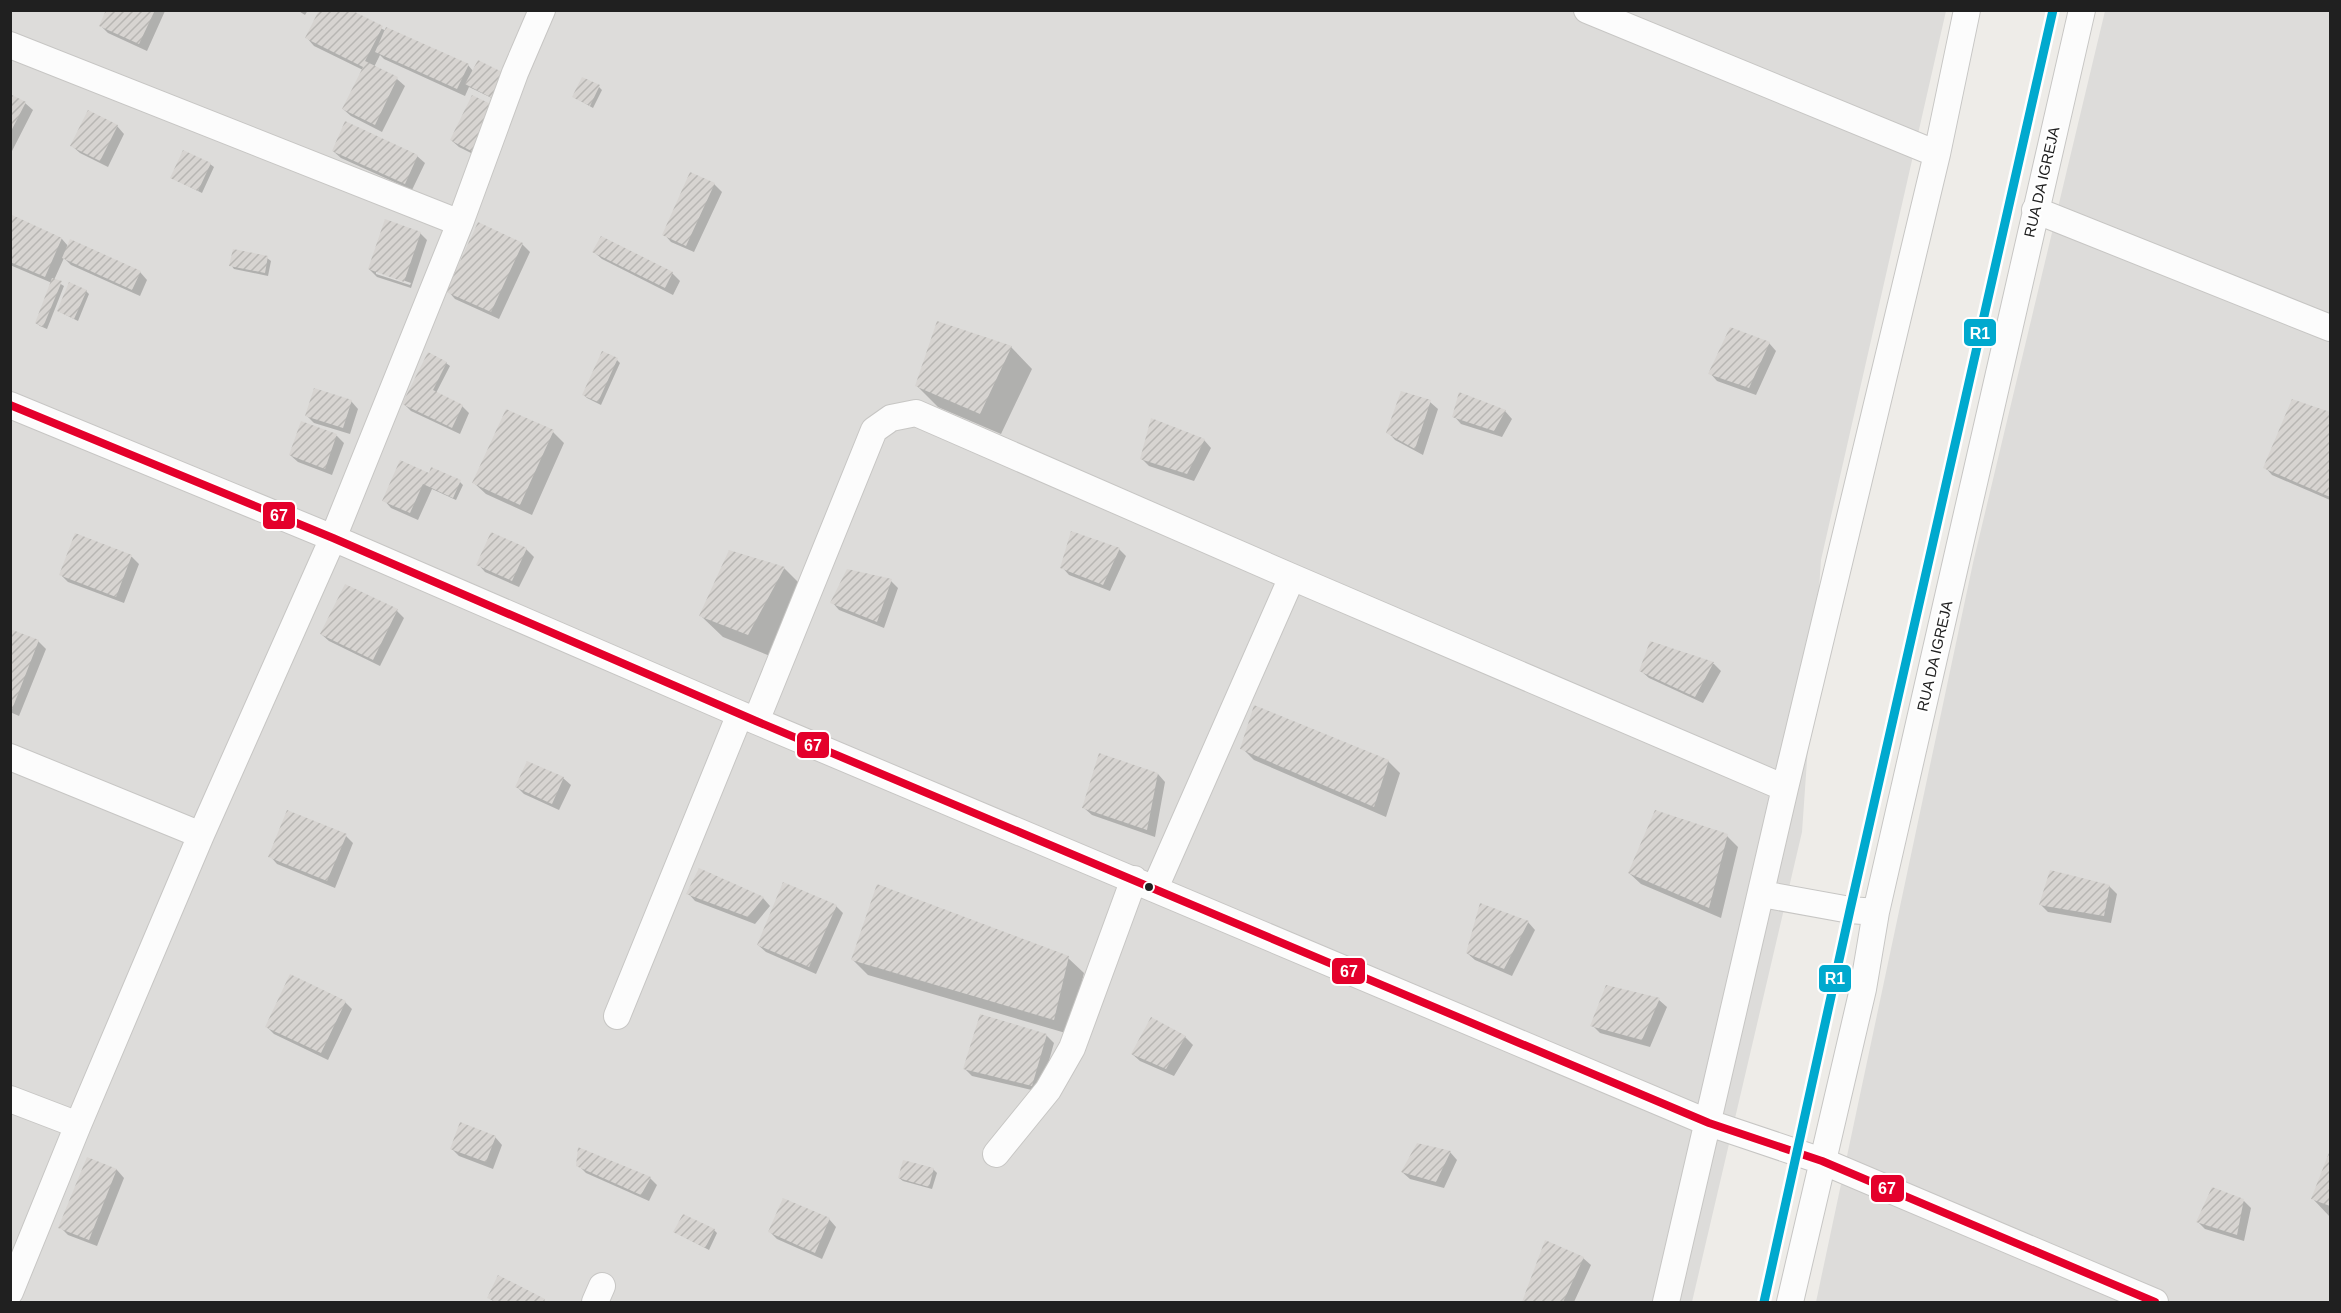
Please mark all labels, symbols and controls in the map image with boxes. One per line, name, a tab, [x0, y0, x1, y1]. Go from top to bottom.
street label: RUA DA IGREJA	[2020, 125, 2063, 239]
line badge: R1	[1963, 318, 1997, 347]
text: R1	[1970, 325, 1990, 342]
line badge: 67	[262, 501, 296, 530]
text: 67	[270, 507, 288, 524]
street label: RUA DA IGREJA	[1913, 599, 1956, 713]
line badge: 67	[796, 731, 830, 759]
text: 67	[804, 737, 822, 754]
unlabelled marker	[1143, 881, 1155, 893]
line badge: 67	[1331, 957, 1366, 985]
text: 67	[1340, 963, 1358, 980]
line badge: R1	[1818, 964, 1852, 993]
text: R1	[1825, 970, 1845, 987]
line badge: 67	[1870, 1174, 1905, 1203]
text: 67	[1878, 1180, 1896, 1197]

